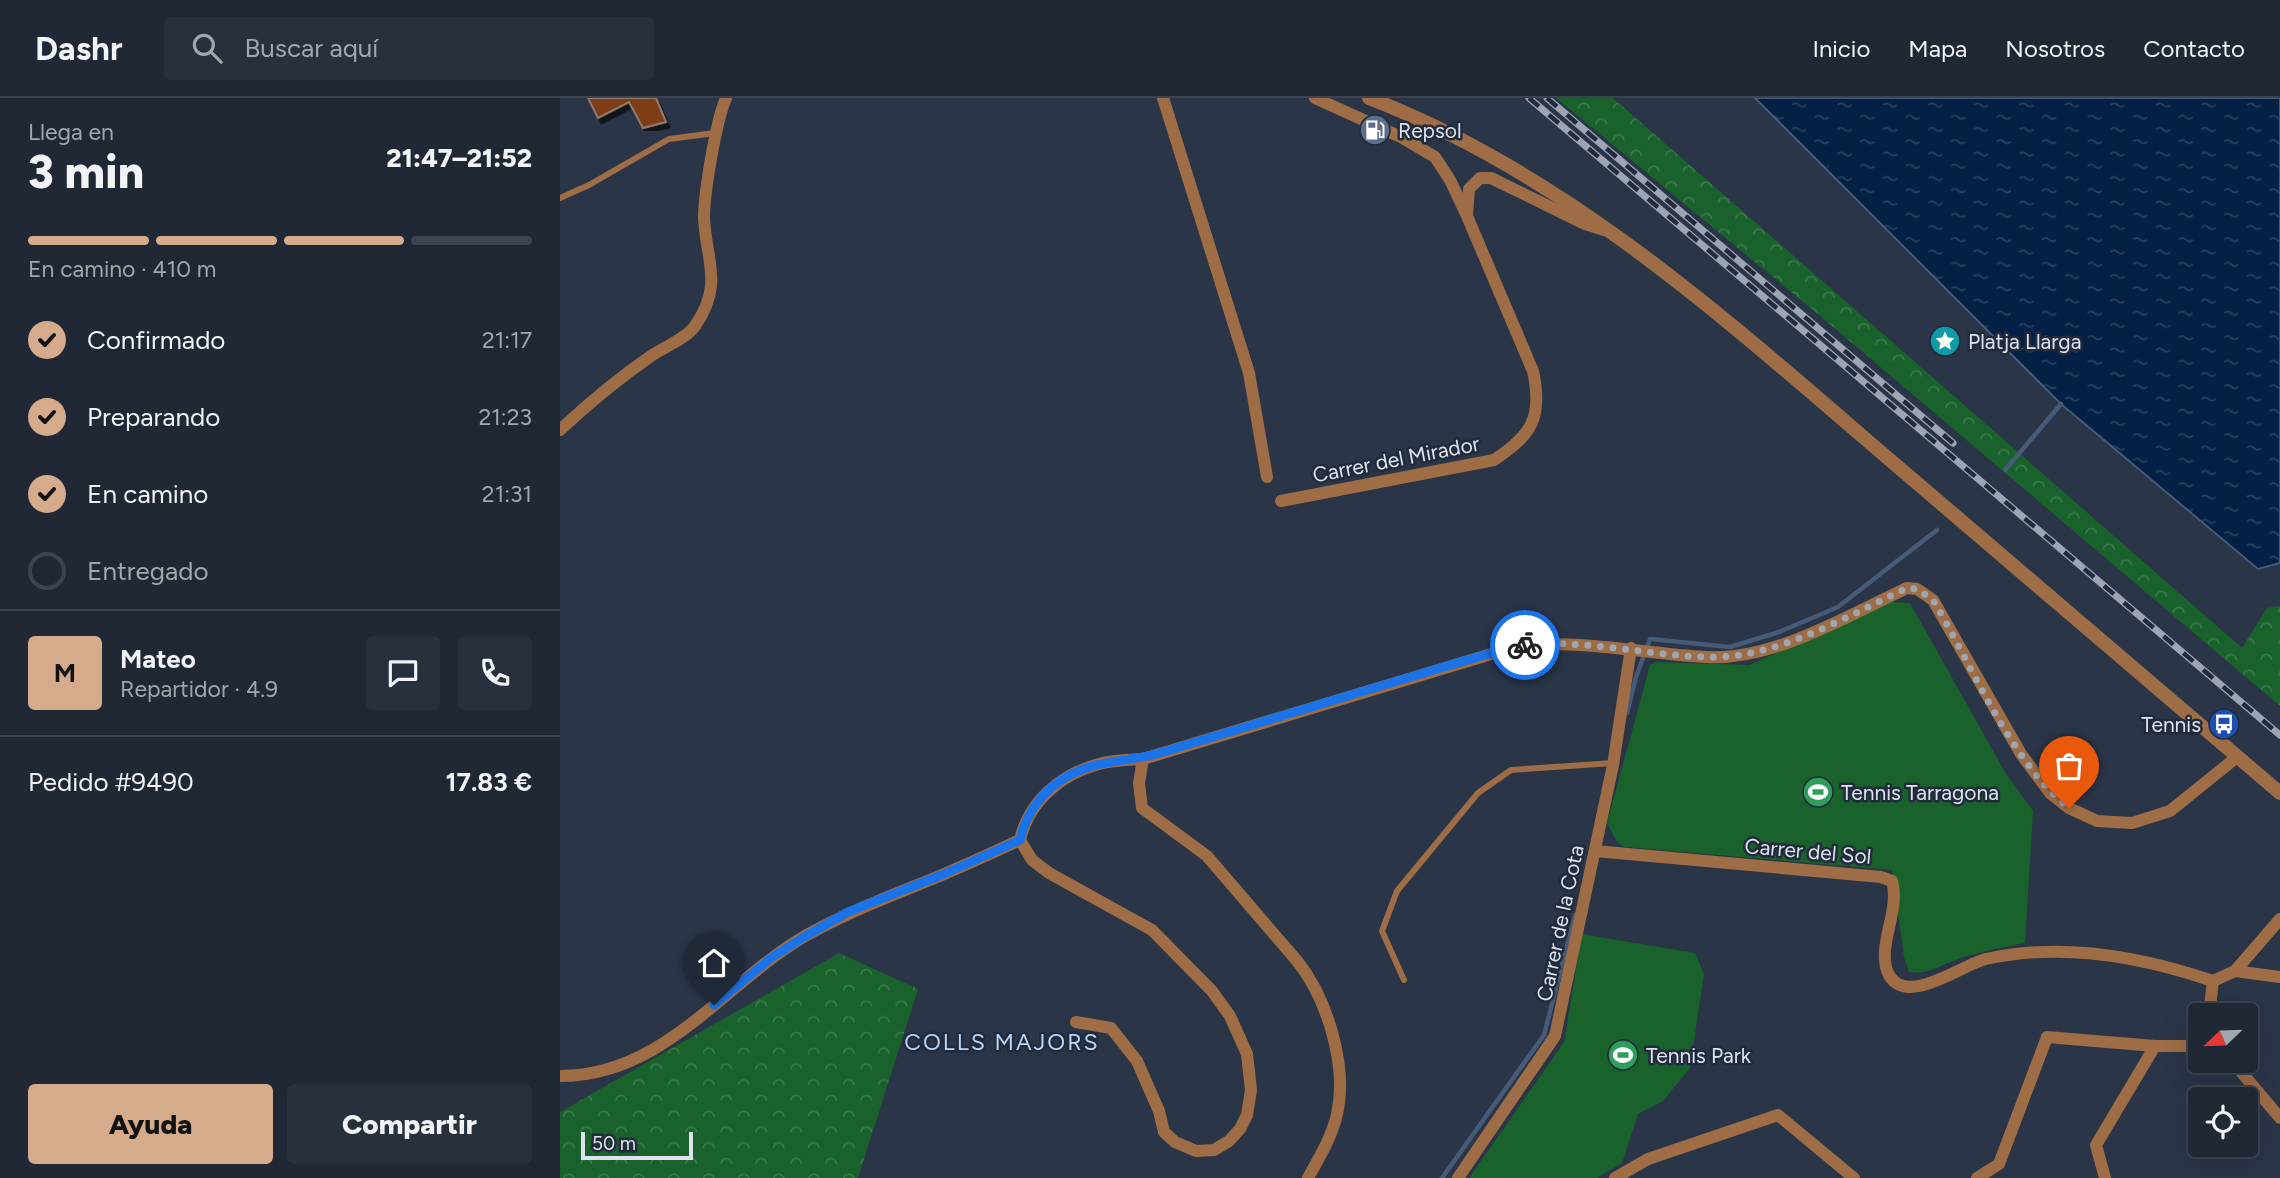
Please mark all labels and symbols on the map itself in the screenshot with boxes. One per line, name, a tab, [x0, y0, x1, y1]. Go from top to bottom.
fuel station icon: Repsol	[1358, 113, 1392, 147]
place label: Repsol	[1398, 118, 1462, 143]
place icon: Platja Llarga	[1928, 324, 1962, 358]
place label: Platja Llarga	[1968, 329, 2081, 354]
street label: Carrer del Mirador	[1310, 431, 1482, 487]
courier	[1490, 610, 1560, 680]
bus stop icon: Tennis	[2207, 707, 2241, 741]
place label: Tennis	[2141, 712, 2201, 737]
pin	[2039, 736, 2099, 808]
sports icon: Tennis Tarragona	[1801, 775, 1835, 809]
place label: Tennis Tarragona	[1841, 780, 1999, 805]
street label: Carrer del Sol	[1744, 833, 1872, 869]
street label: Carrer de la Cota	[1531, 843, 1589, 1003]
pin	[684, 933, 744, 1005]
north arrow	[2188, 1003, 2258, 1073]
district label: COLLS MAJORS	[904, 1028, 1100, 1056]
sports icon: Tennis Park	[1606, 1038, 1640, 1072]
place label: Tennis Park	[1646, 1043, 1752, 1068]
scale bar	[581, 1129, 693, 1161]

